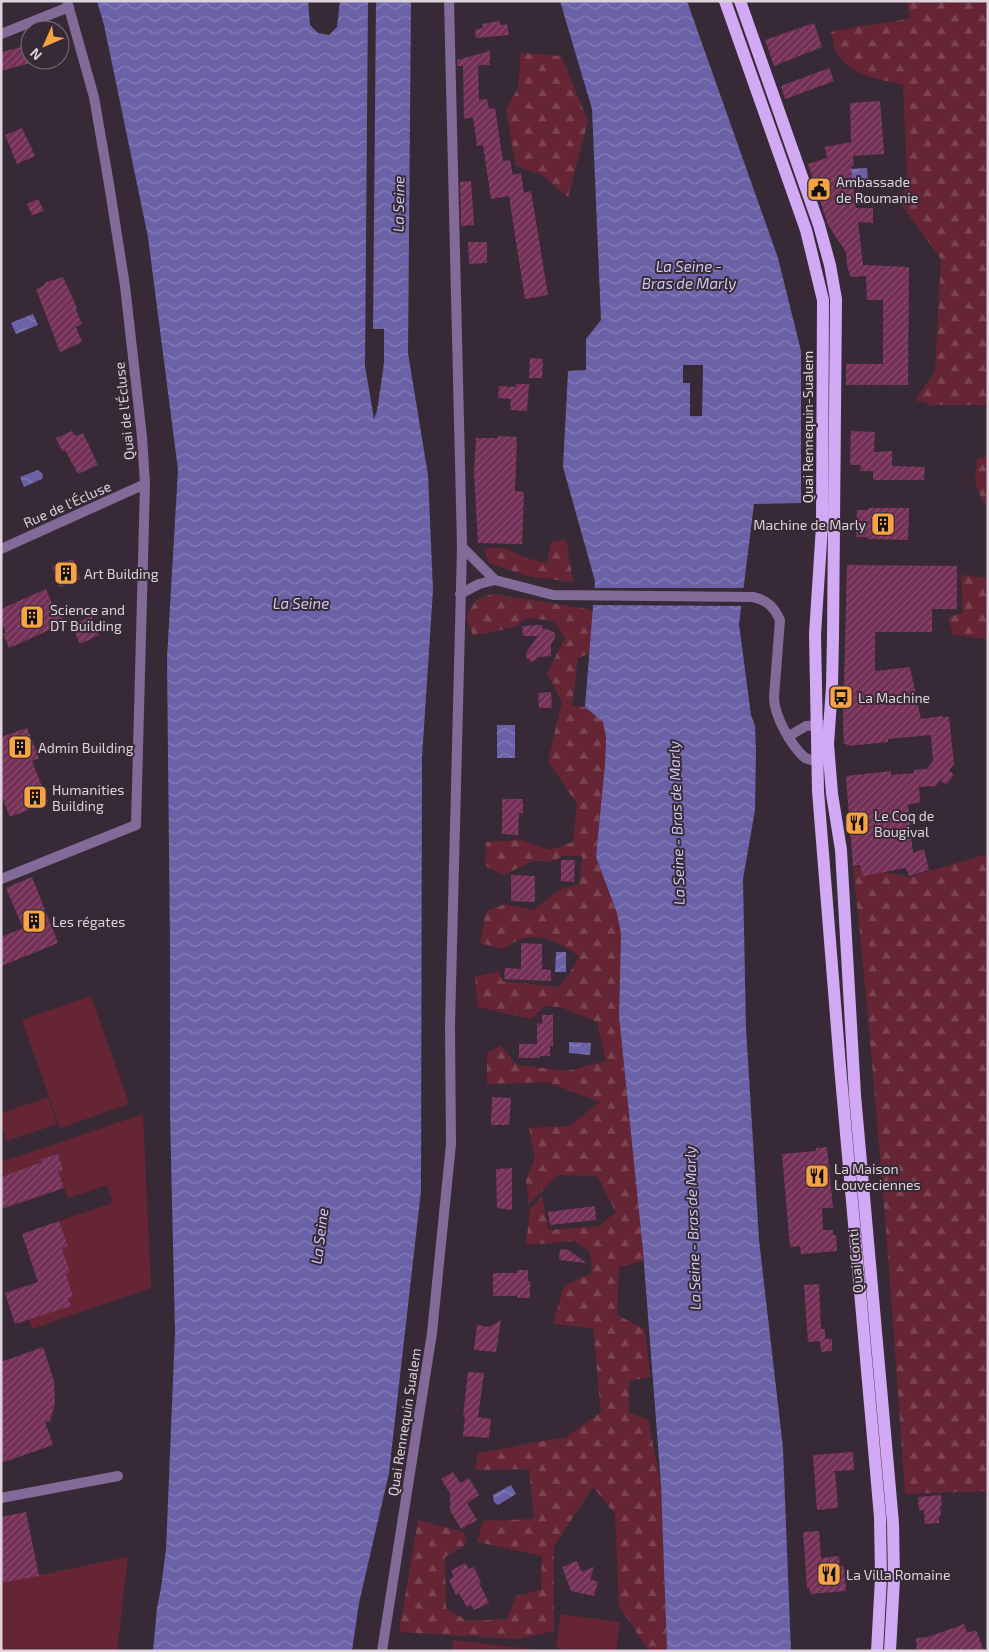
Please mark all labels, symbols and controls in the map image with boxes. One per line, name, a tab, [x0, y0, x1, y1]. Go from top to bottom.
north arrow	[20, 20, 70, 70]
text: N	[26, 45, 45, 64]
place label: Ambassade de Roumanie	[836, 173, 918, 206]
water label: La Seine	[389, 176, 407, 232]
public building icon: Ambassade de Roumanie	[806, 176, 832, 202]
water label: La Seine - Bras de Marly	[642, 257, 736, 293]
street label: Quai Rennequin-Sualem	[799, 351, 816, 503]
street label: Quai de l'Écluse	[110, 361, 138, 461]
street label: Rue de l'Écluse	[21, 477, 113, 531]
building icon: Machine de Marly	[870, 511, 896, 537]
place label: Machine de Marly	[753, 516, 867, 533]
building icon: Art Building	[53, 560, 79, 586]
place label: Art Building	[84, 565, 159, 582]
water label: La Seine	[273, 594, 329, 612]
place label: Science and DT Building	[50, 601, 125, 634]
building icon: Science and DT Building	[19, 604, 45, 630]
bus stop icon: La Machine	[828, 684, 854, 710]
place label: La Machine	[858, 689, 930, 706]
building icon: Admin Building	[7, 734, 33, 760]
place label: Admin Building	[38, 739, 134, 756]
water label: La Seine - Bras de Marly	[664, 741, 689, 905]
place label: Humanities Building	[52, 781, 124, 814]
building icon: Humanities Building	[22, 784, 48, 810]
place label: Le Coq de Bougival	[874, 807, 934, 840]
restaurant icon: Le Coq de Bougival	[844, 810, 870, 836]
building icon: Les régates	[21, 908, 47, 934]
place label: Les régates	[52, 913, 125, 930]
water label: La Seine - Bras de Marly	[680, 1146, 705, 1310]
place label: La Maison Louveciennes	[834, 1160, 921, 1193]
restaurant icon: La Maison Louveciennes	[804, 1163, 830, 1189]
water label: La Seine	[307, 1207, 331, 1265]
street label: Quai Conti	[844, 1228, 866, 1294]
street label: Quai Rennequin Sualem	[384, 1347, 424, 1497]
restaurant icon: La Villa Romaine	[816, 1561, 842, 1587]
place label: La Villa Romaine	[846, 1566, 950, 1583]

